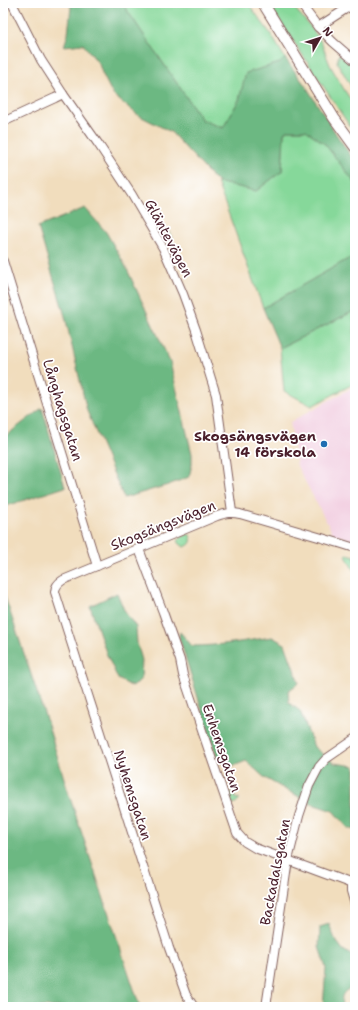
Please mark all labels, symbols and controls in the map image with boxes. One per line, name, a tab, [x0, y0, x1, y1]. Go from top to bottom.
north arrow	[300, 18, 340, 58]
text: N	[319, 24, 336, 40]
street label: Gläntevägen	[141, 196, 197, 281]
street label: Långhagsgatan	[39, 357, 87, 464]
place label: Skogsängsvägen 14 förskola	[194, 427, 316, 461]
marker: Skogsängsvägen 14 förskola	[319, 439, 329, 449]
street label: Skogsängsvägen	[108, 496, 219, 554]
street label: Enhemsgatan	[199, 702, 246, 795]
street label: Nyhemsgatan	[110, 748, 156, 843]
street label: Backadalsgatan	[256, 817, 294, 927]

